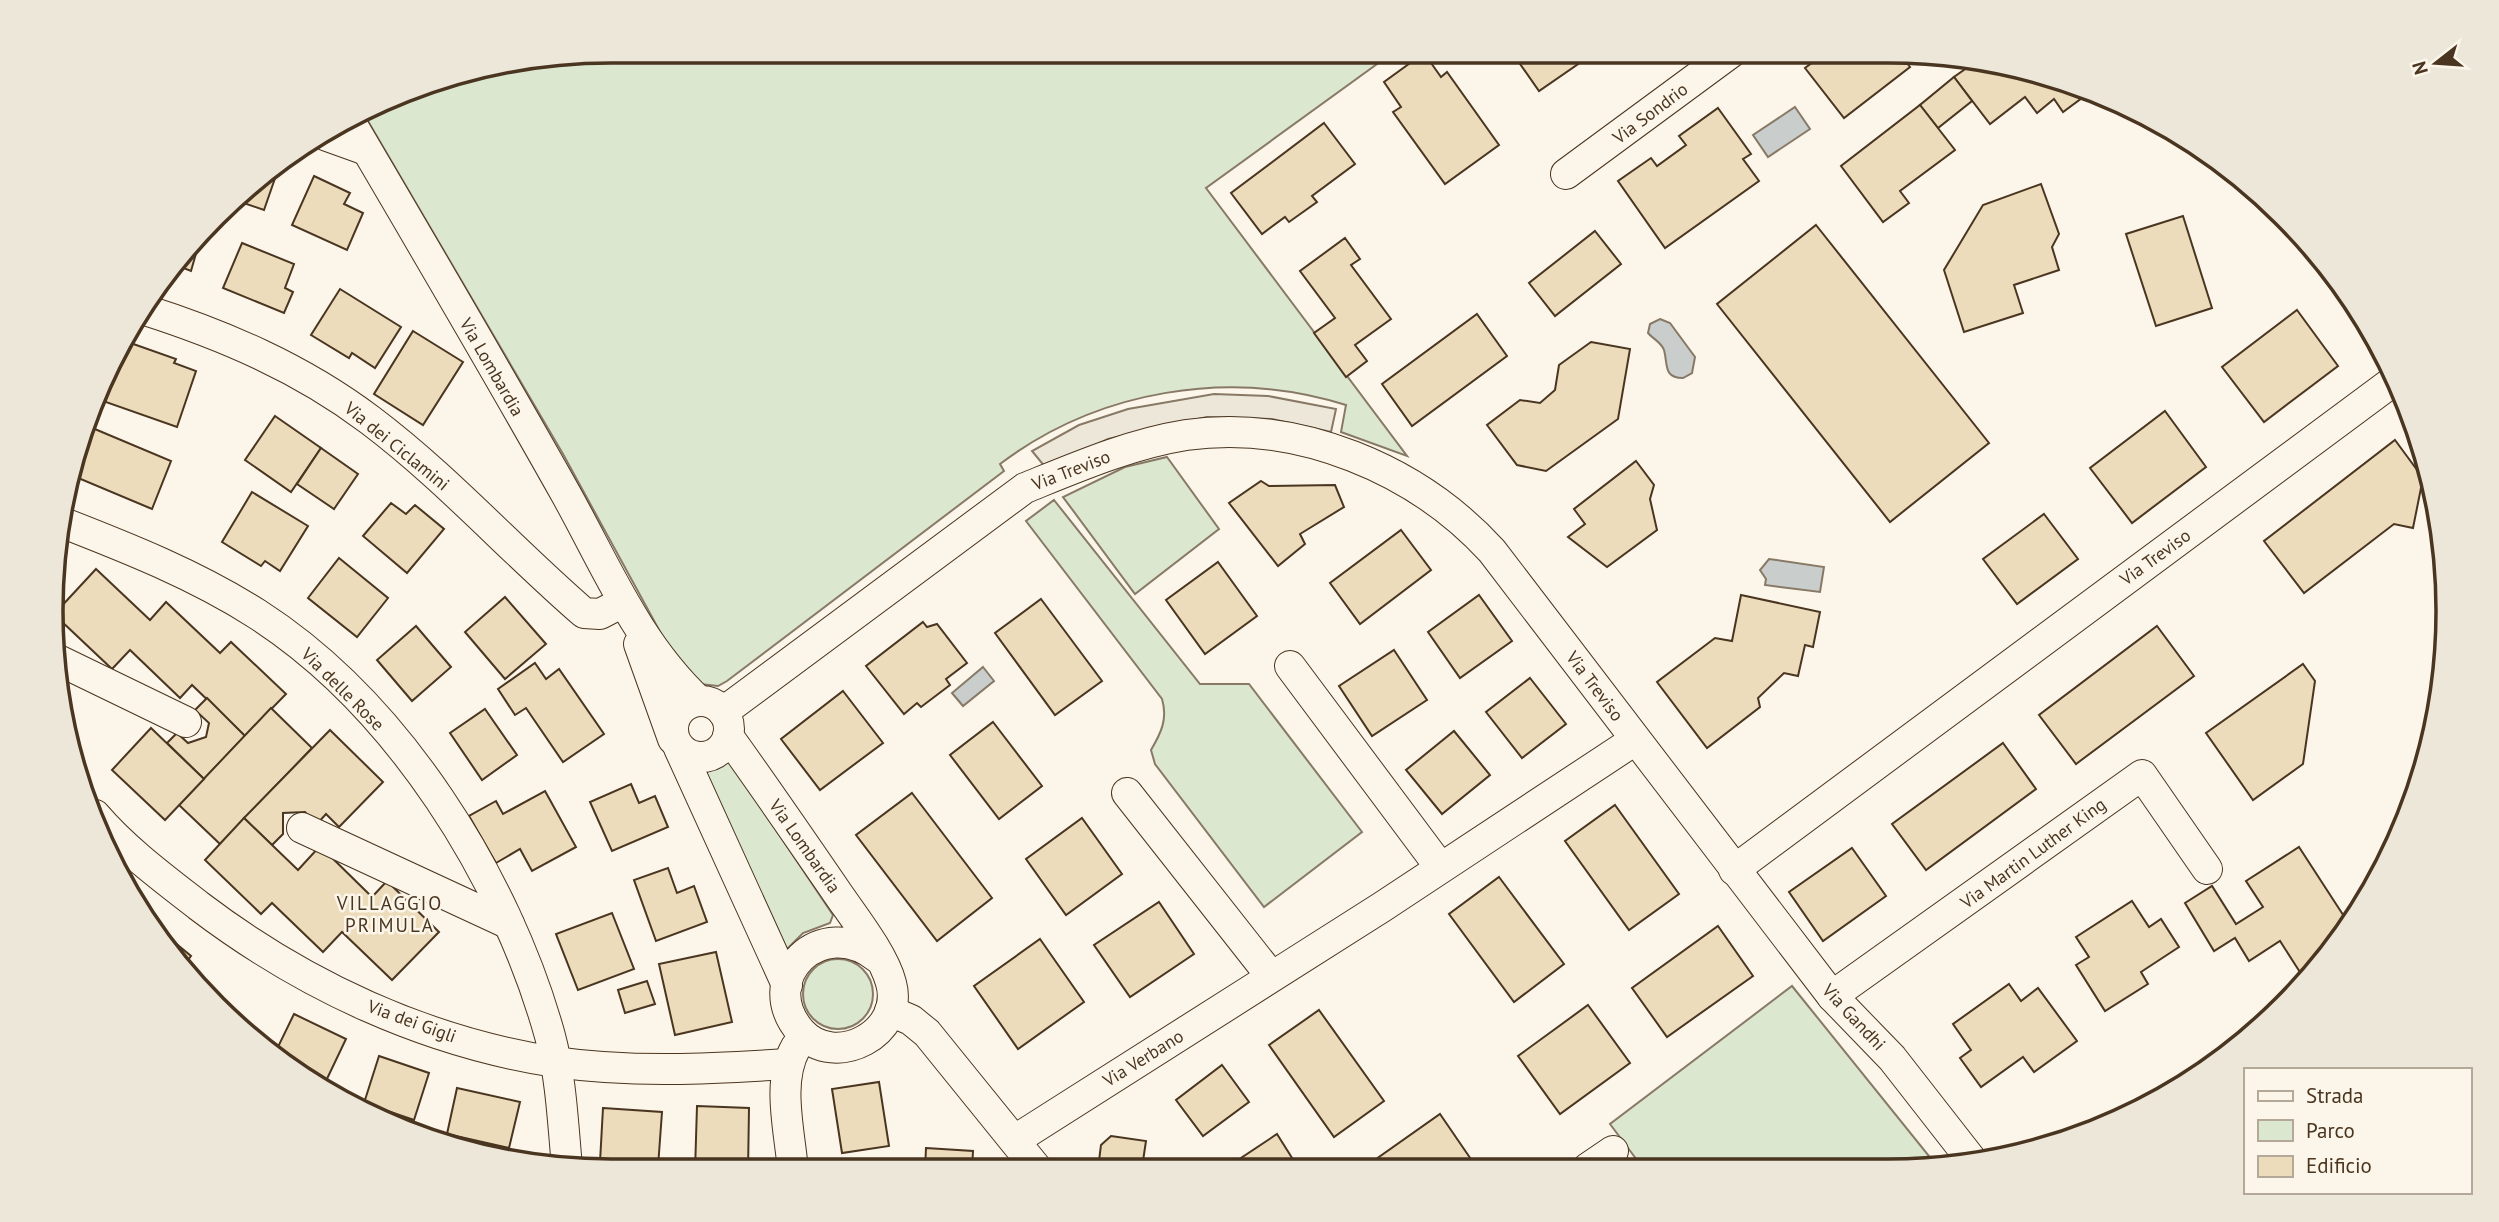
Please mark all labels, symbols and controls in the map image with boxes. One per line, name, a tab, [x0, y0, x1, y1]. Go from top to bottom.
north arrow	[2401, 28, 2471, 98]
text: N	[2406, 58, 2433, 77]
street label: Via Sondrio	[1607, 77, 1692, 149]
street label: Via Lombardia	[454, 313, 529, 420]
street label: Via dei Ciclamini	[339, 396, 454, 495]
street label: Via Treviso	[1028, 445, 1113, 496]
street label: Via Treviso	[2114, 524, 2195, 591]
street label: Via delle Rose	[296, 642, 389, 735]
street label: Via Treviso	[1561, 646, 1629, 726]
street label: Via Martin Luther King	[1955, 793, 2110, 914]
street label: Via Lombardia	[764, 794, 846, 897]
district label: VILLAGGIO PRIMULA	[336, 891, 443, 937]
street label: Via Gandhi	[1817, 978, 1891, 1055]
street label: Via dei Gigli	[364, 994, 460, 1048]
street label: Via Verbano	[1098, 1024, 1188, 1092]
legend	[2244, 1068, 2471, 1194]
text: Strada	[2306, 1082, 2364, 1109]
text: Parco	[2306, 1117, 2355, 1144]
text: Edificio	[2306, 1152, 2372, 1179]

